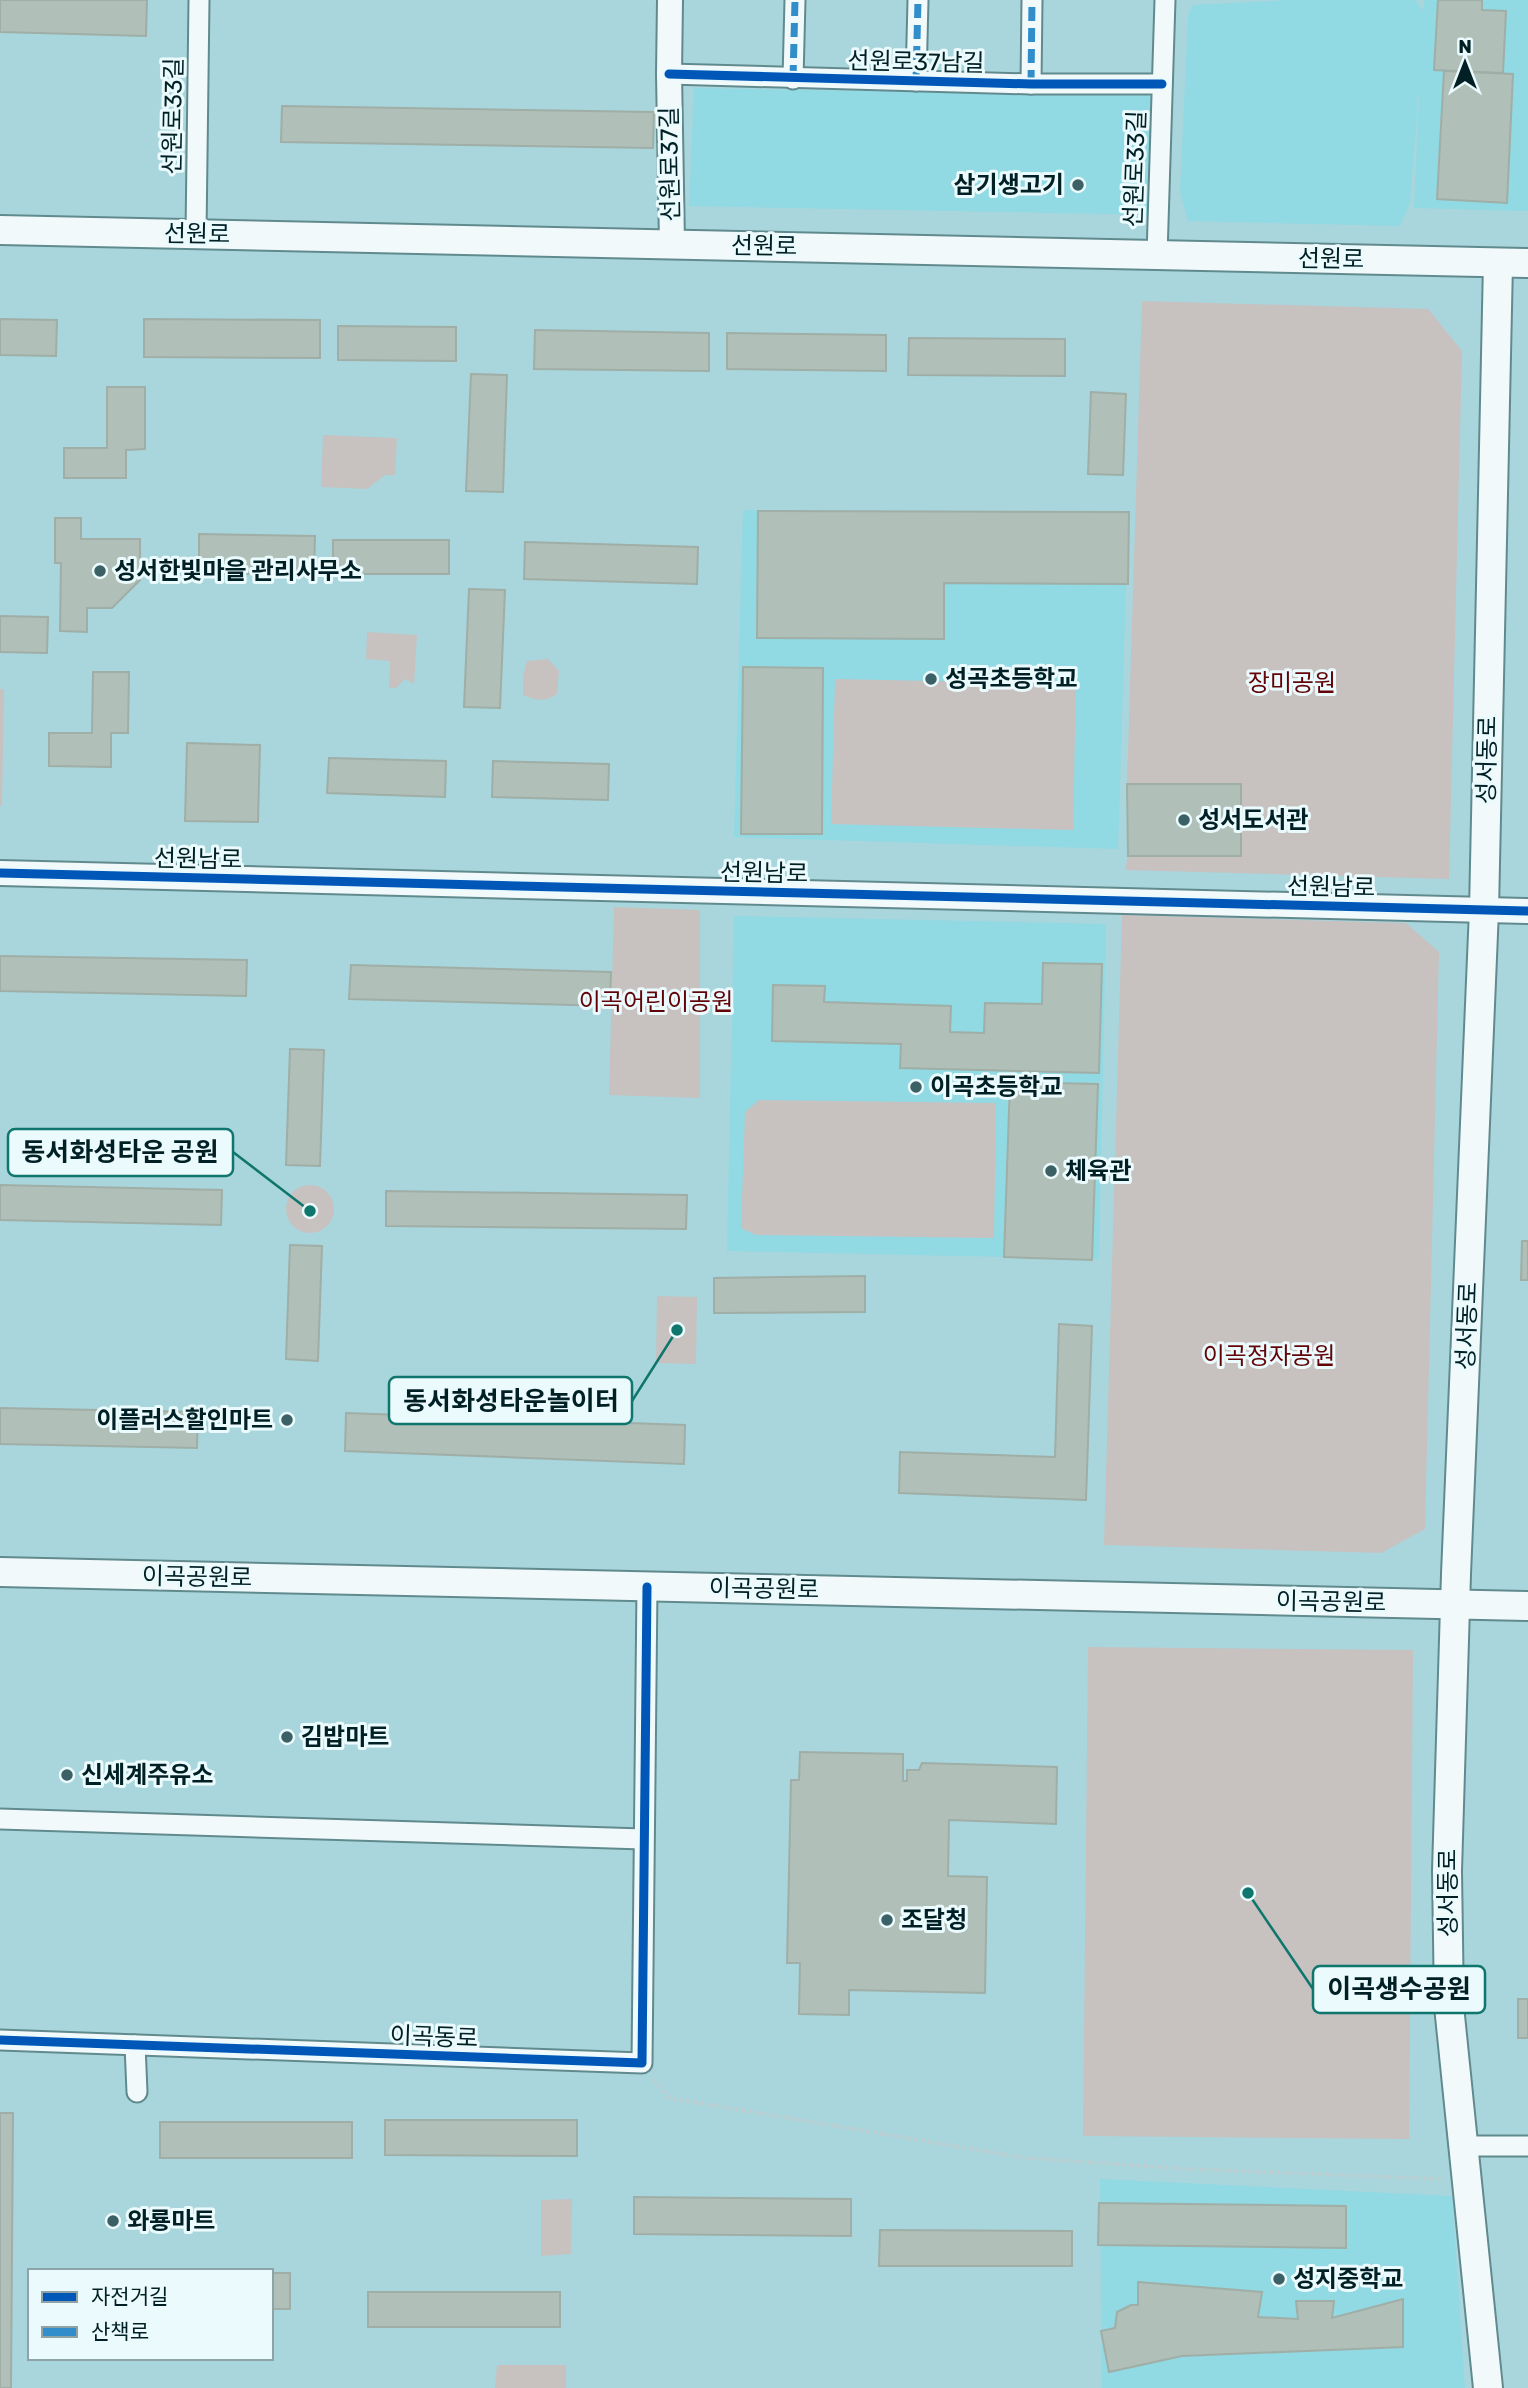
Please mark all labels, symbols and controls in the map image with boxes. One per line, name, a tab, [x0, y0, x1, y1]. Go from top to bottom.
north arrow	[1430, 28, 1500, 98]
text: N	[1458, 35, 1472, 58]
street label: 선원로37남길	[847, 47, 985, 77]
street label: 선원로33길	[158, 57, 188, 175]
street label: 선원로37길	[655, 106, 685, 222]
street label: 선원로33길	[1119, 110, 1151, 228]
place label: 삼기생고기	[954, 171, 1064, 199]
marker: 삼기생고기	[1070, 177, 1086, 193]
street label: 선원로	[164, 219, 230, 249]
street label: 선원로	[731, 231, 797, 261]
street label: 선원로	[1298, 244, 1364, 274]
place label: 성서한빛마을 관리사무소	[114, 557, 362, 585]
marker: 성서한빛마을 관리사무소	[92, 563, 108, 579]
place label: 성곡초등학교	[945, 665, 1077, 693]
park label: 장미공원	[1248, 669, 1336, 697]
marker: 성곡초등학교	[923, 671, 939, 687]
street label: 성서동로	[1472, 716, 1502, 804]
place label: 성서도서관	[1198, 806, 1308, 834]
marker: 성서도서관	[1176, 812, 1192, 828]
street label: 선원남로	[154, 844, 242, 874]
street label: 선원남로	[720, 858, 808, 888]
street label: 선원남로	[1287, 872, 1375, 902]
park label: 이곡어린이공원	[579, 988, 733, 1016]
place label: 이곡초등학교	[930, 1073, 1062, 1101]
marker: 이곡초등학교	[908, 1079, 924, 1095]
callout: 동서화성타운 공원	[8, 1129, 233, 1176]
text: 동서화성타운 공원	[22, 1137, 218, 1168]
place label: 체육관	[1065, 1157, 1131, 1185]
marker: 체육관	[1043, 1163, 1059, 1179]
street label: 성서동로	[1451, 1281, 1483, 1371]
park label: 이곡정자공원	[1203, 1342, 1335, 1370]
callout: 동서화성타운놀이터	[389, 1377, 632, 1424]
text: 동서화성타운놀이터	[403, 1386, 619, 1417]
place label: 이플러스할인마트	[96, 1406, 273, 1434]
marker: 이플러스할인마트	[279, 1412, 295, 1428]
street label: 이곡공원로	[142, 1562, 252, 1592]
street label: 이곡공원로	[709, 1574, 819, 1604]
street label: 이곡공원로	[1276, 1587, 1386, 1617]
place label: 김밥마트	[301, 1723, 389, 1751]
marker: 김밥마트	[279, 1729, 295, 1745]
place label: 신세계주유소	[81, 1761, 213, 1789]
marker: 신세계주유소	[59, 1767, 75, 1783]
street label: 성서동로	[1434, 1849, 1462, 1937]
place label: 조달청	[901, 1906, 967, 1934]
marker: 조달청	[879, 1912, 895, 1928]
callout: 이곡생수공원	[1313, 1966, 1485, 2013]
text: 이곡생수공원	[1327, 1974, 1471, 2005]
street label: 이곡동로	[389, 2021, 479, 2053]
place label: 와룡마트	[127, 2207, 215, 2235]
marker: 와룡마트	[105, 2213, 121, 2229]
place label: 성지중학교	[1293, 2265, 1403, 2293]
legend	[28, 2269, 273, 2360]
marker: 성지중학교	[1271, 2271, 1287, 2287]
text: 자전거길	[91, 2284, 168, 2309]
text: 산책로	[91, 2319, 149, 2344]

